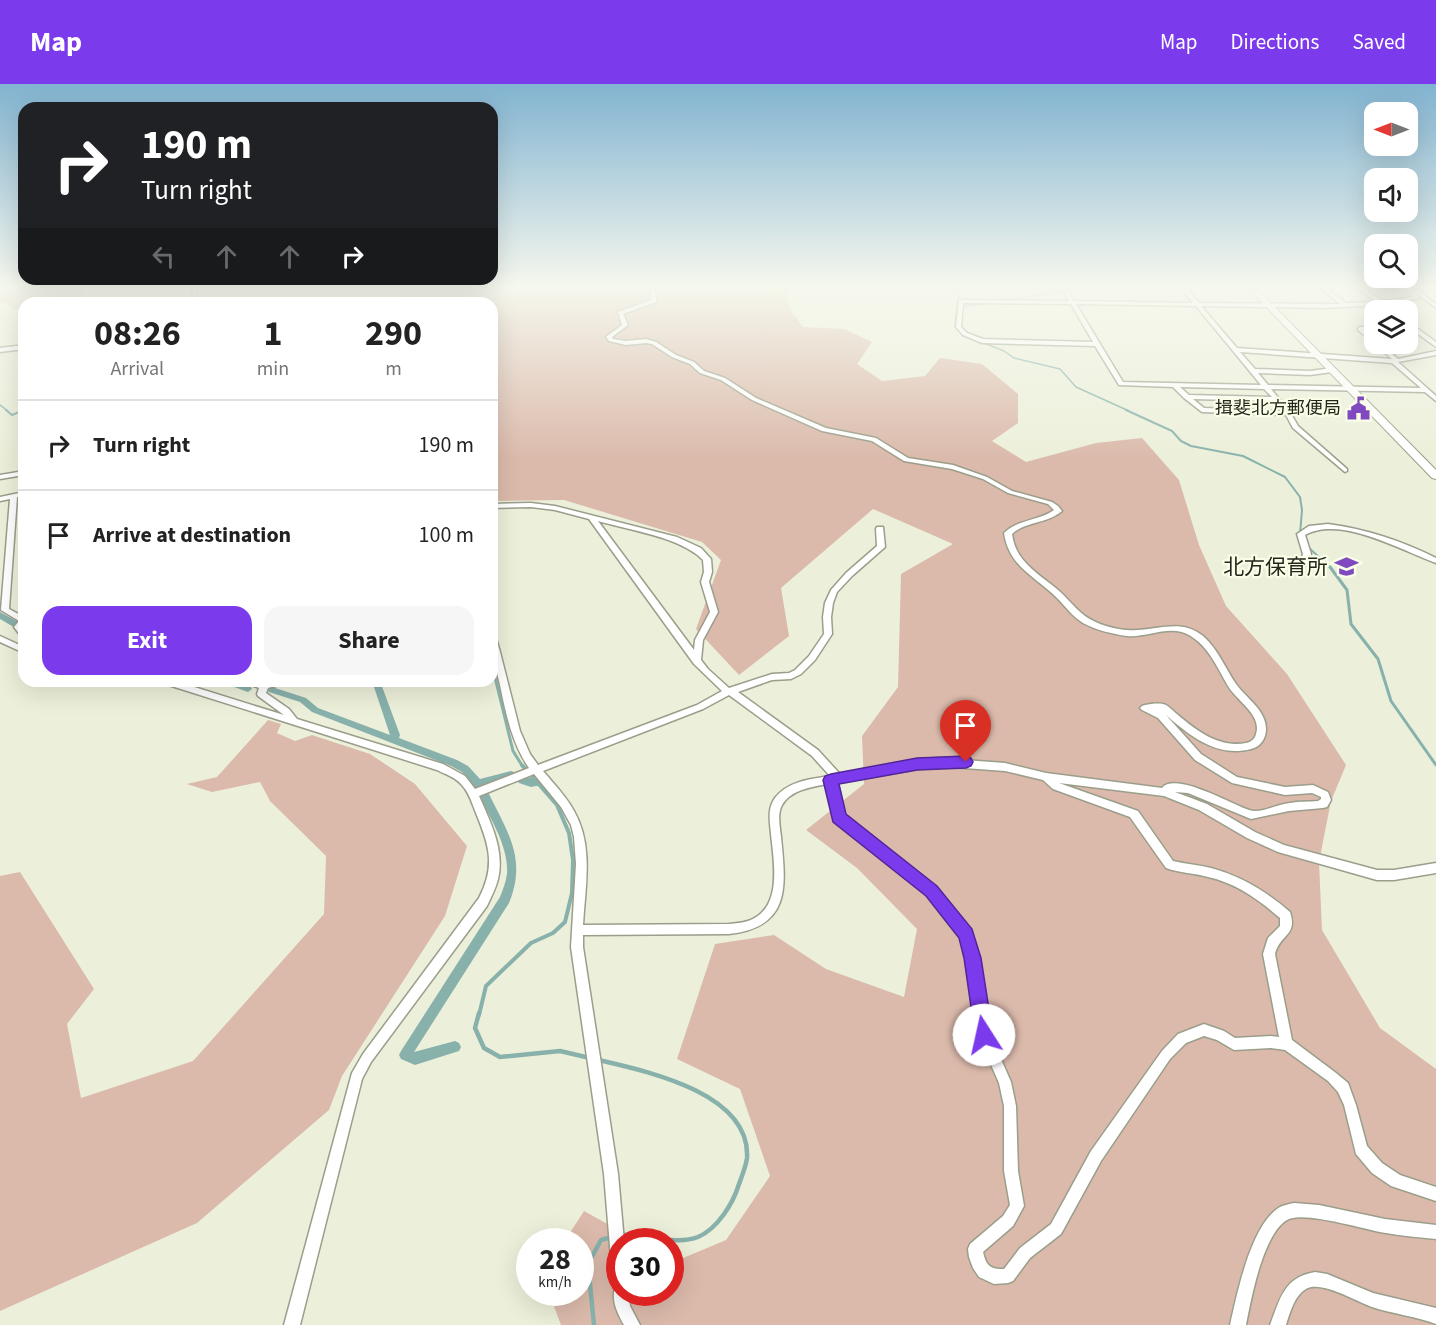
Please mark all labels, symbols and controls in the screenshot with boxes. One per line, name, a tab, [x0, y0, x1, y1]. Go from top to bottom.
text: Map	[30, 22, 82, 62]
text: Map	[1160, 27, 1198, 57]
text: Directions	[1231, 27, 1319, 57]
text: Saved	[1352, 27, 1406, 57]
north arrow	[1364, 102, 1418, 156]
map controls	[1364, 102, 1418, 354]
text: 190 m	[141, 115, 252, 175]
icon: right	[42, 126, 120, 204]
button: sound	[1364, 168, 1418, 222]
text: Turn right	[141, 171, 252, 210]
button: search	[1364, 234, 1418, 288]
icon: left	[147, 240, 180, 273]
icon: ahead	[210, 240, 243, 273]
icon: ahead	[273, 240, 306, 273]
icon: right	[336, 240, 369, 273]
button: layers	[1364, 300, 1418, 354]
text: 08:26	[94, 308, 181, 359]
text: 1	[263, 308, 282, 359]
text: 290	[365, 308, 422, 359]
text: Arrival	[110, 355, 164, 383]
text: min	[257, 355, 289, 383]
text: m	[385, 355, 402, 383]
public building icon: 揖斐北方郵便局	[1346, 395, 1372, 421]
place label: 揖斐北方郵便局	[1215, 396, 1341, 421]
icon: right	[42, 429, 75, 462]
text: Turn right	[93, 429, 190, 461]
text: 190 m	[419, 429, 474, 461]
icon: arrive	[42, 519, 75, 552]
text: Arrive at destination	[93, 519, 291, 551]
text: 100 m	[419, 519, 474, 551]
place label: 北方保育所	[1223, 552, 1328, 582]
school or university icon: 北方保育所	[1333, 554, 1359, 580]
button: Exit	[42, 606, 252, 675]
button: Share	[264, 606, 474, 675]
pin	[940, 700, 991, 762]
icon: arrive	[949, 709, 982, 742]
position arrow	[952, 1003, 1016, 1067]
speed limit sign: 30	[606, 1228, 684, 1306]
text: 28	[539, 1238, 571, 1281]
text: km/h	[538, 1272, 572, 1293]

